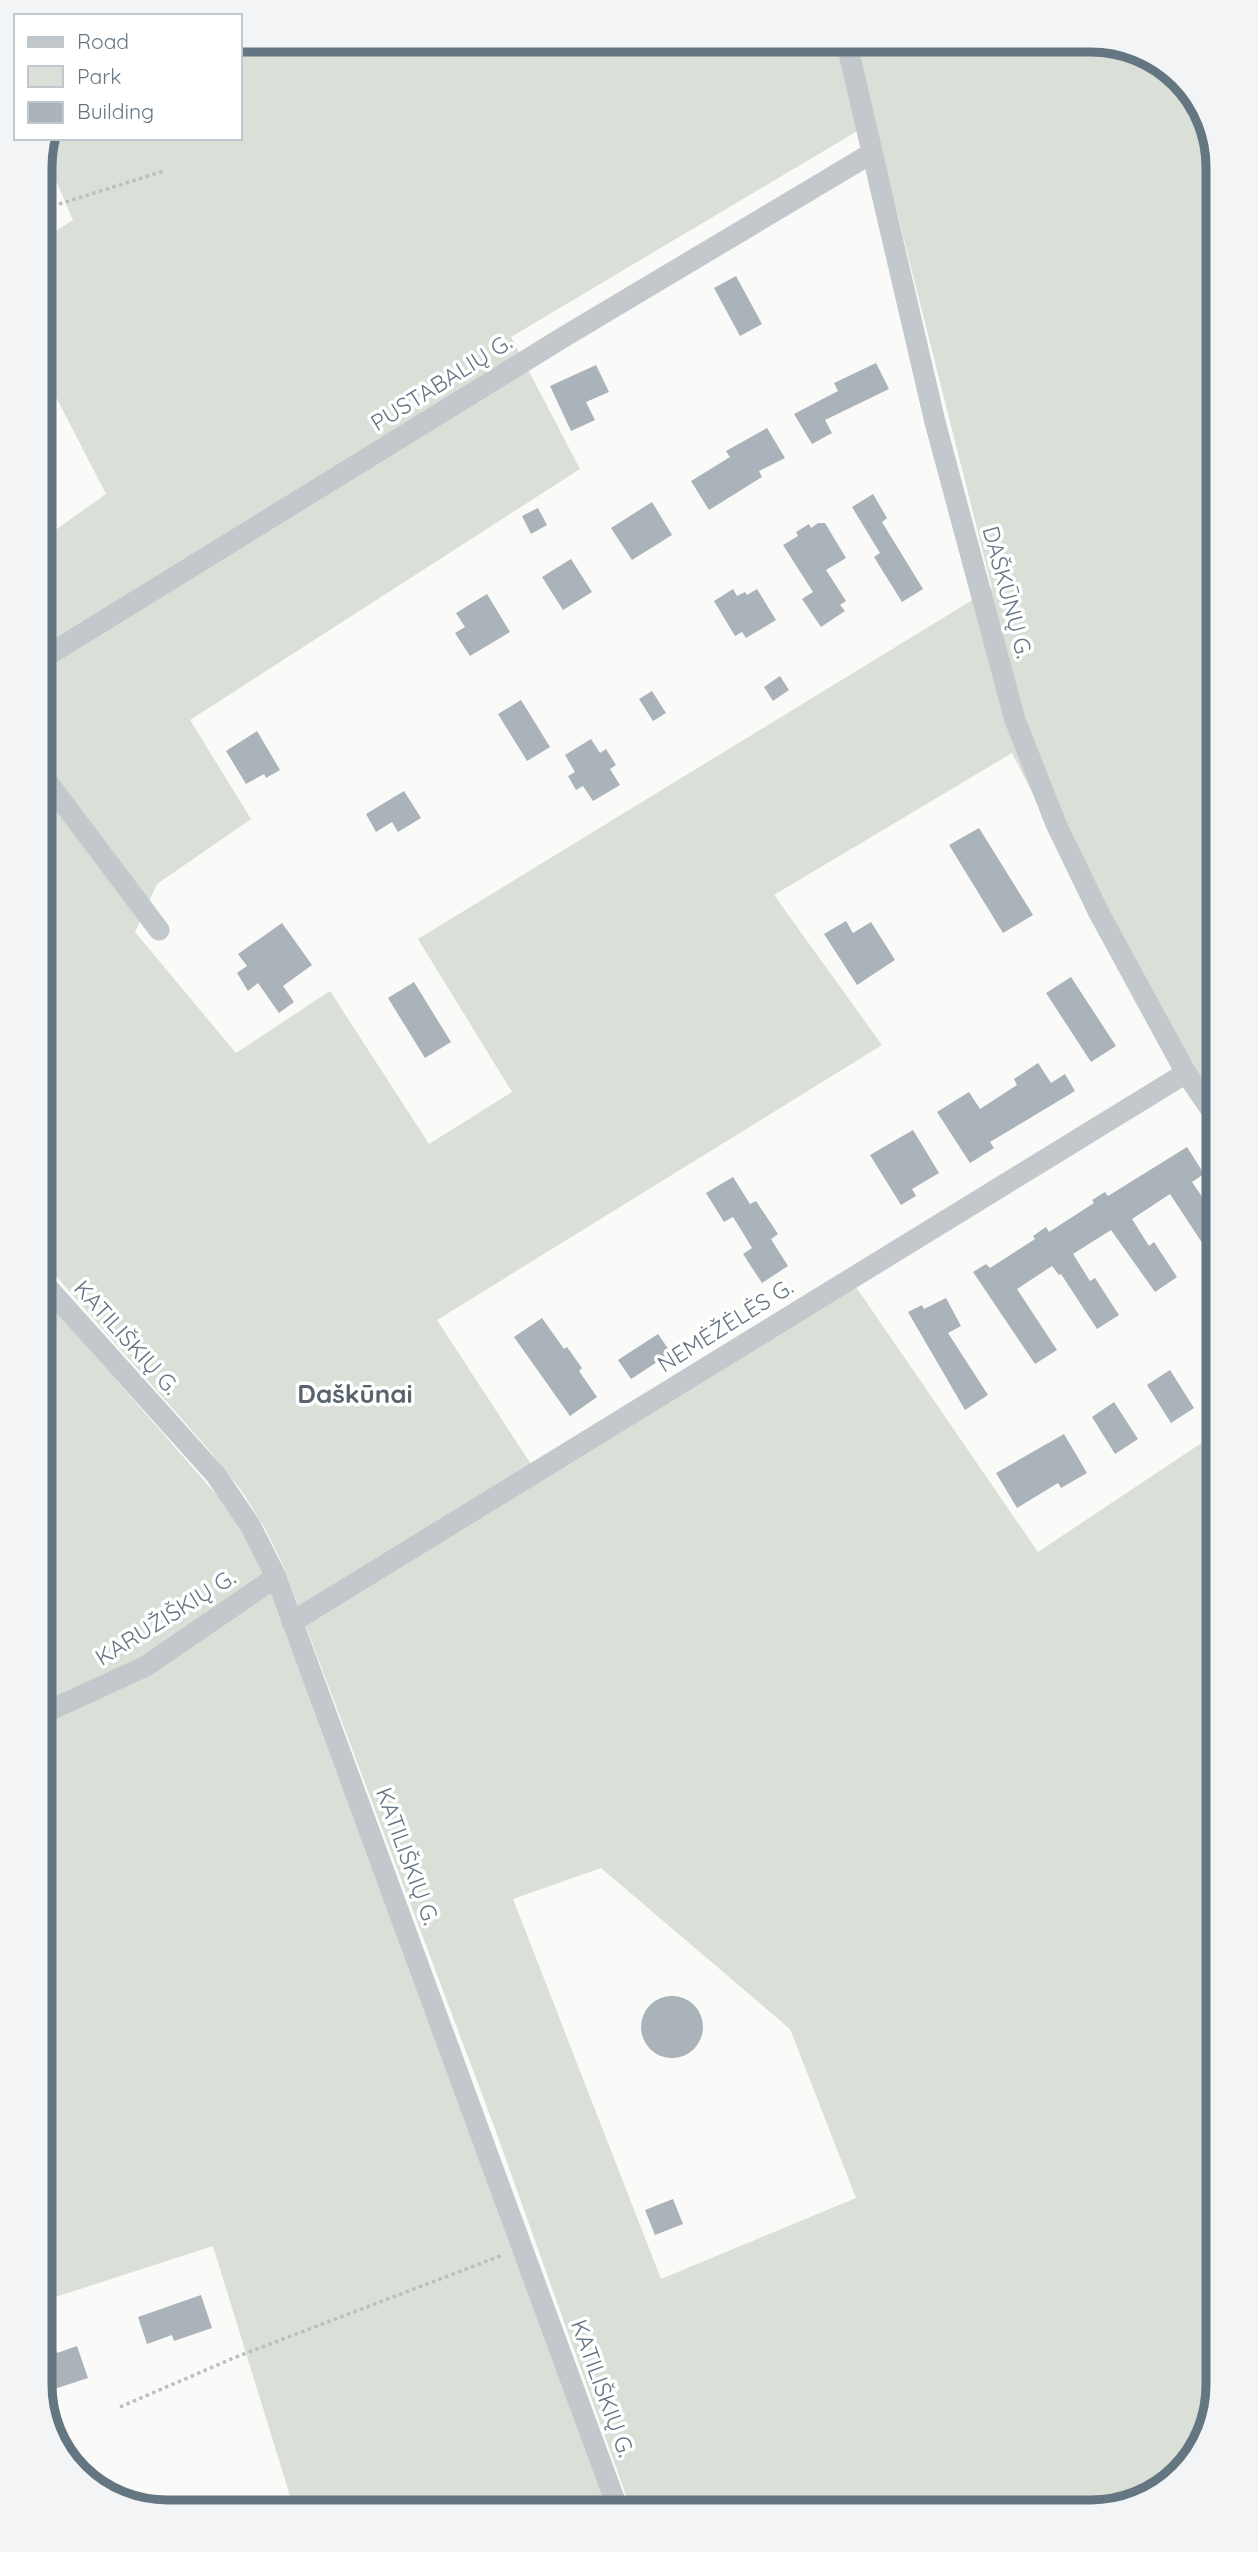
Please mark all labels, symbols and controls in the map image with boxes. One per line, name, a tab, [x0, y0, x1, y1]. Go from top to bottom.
legend	[14, 14, 242, 140]
text: Road	[77, 28, 129, 54]
text: Park	[77, 63, 121, 89]
text: Building	[77, 98, 154, 124]
street label: PUSTABALIŲ G.	[365, 327, 517, 437]
street label: DAŠKŪNŲ G.	[976, 523, 1040, 661]
street label: NEMĖŽĖLĖS G.	[652, 1272, 798, 1378]
street label: KATILIŠKIŲ G.	[68, 1274, 186, 1400]
district label: Daškūnai	[297, 1377, 413, 1410]
street label: KARUŽIŠKIŲ G.	[90, 1562, 240, 1672]
street label: KATILIŠKIŲ G.	[370, 1783, 446, 1929]
street label: KATILIŠKIŲ G.	[565, 2315, 641, 2461]

